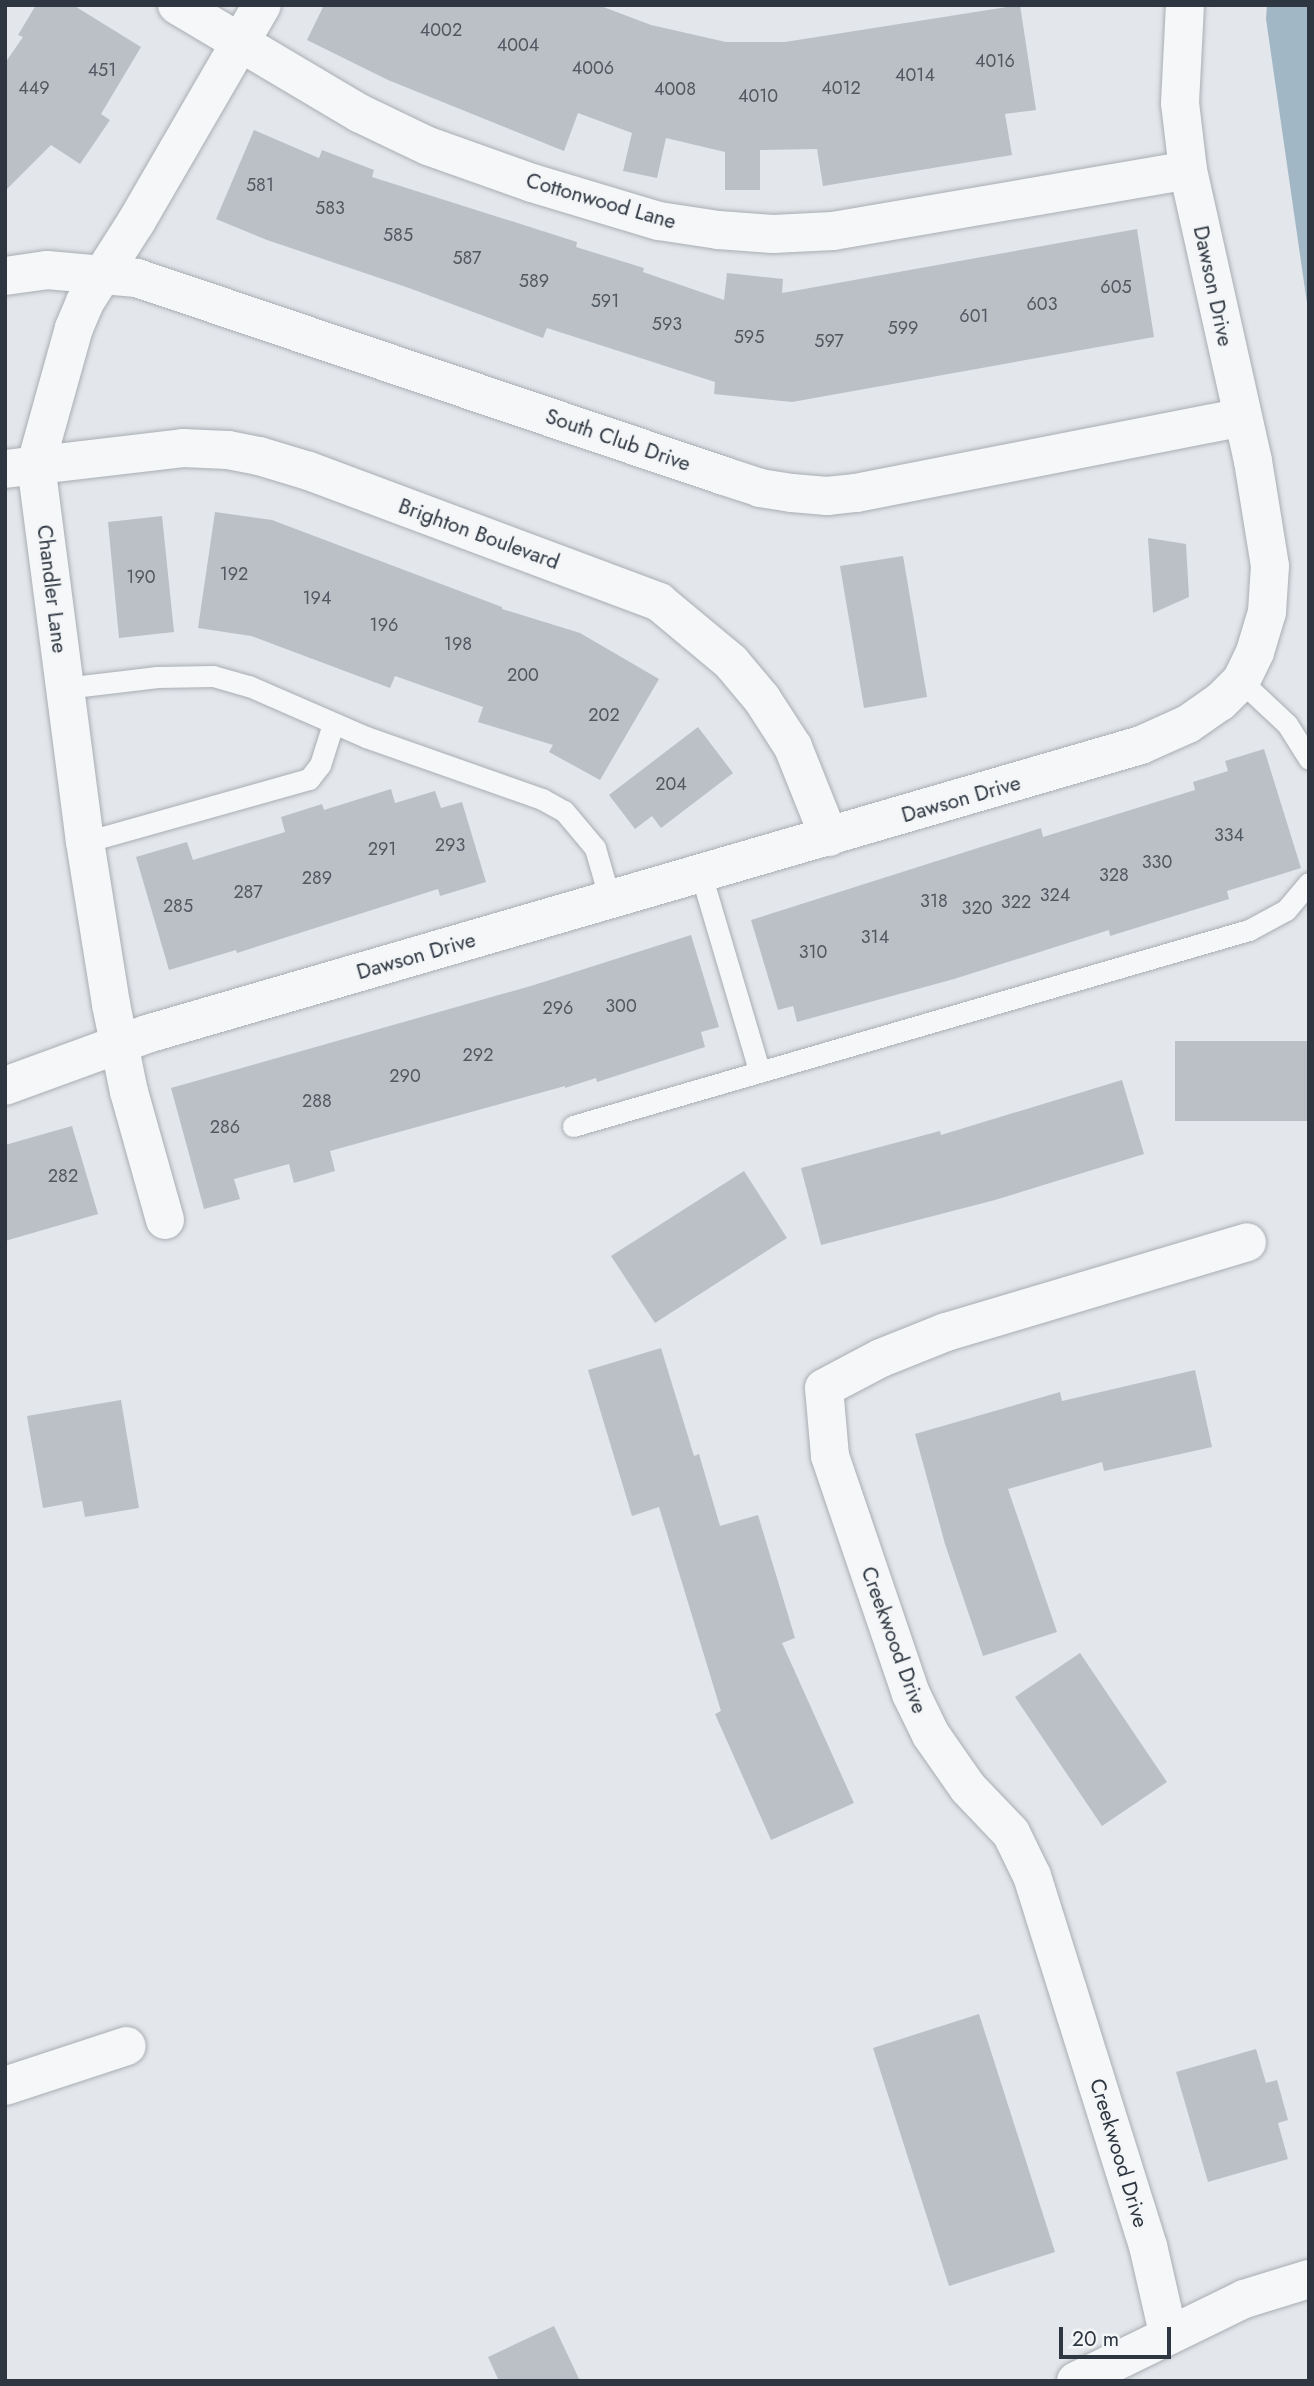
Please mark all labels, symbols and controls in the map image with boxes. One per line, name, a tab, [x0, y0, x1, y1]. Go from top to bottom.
house number: 4002	[420, 19, 462, 41]
house number: 4004	[497, 34, 539, 56]
house number: 4016	[975, 50, 1015, 72]
house number: 4006	[572, 57, 614, 79]
house number: 451	[88, 59, 116, 81]
house number: 4014	[895, 64, 935, 86]
house number: 449	[18, 77, 50, 99]
house number: 4012	[821, 77, 861, 99]
house number: 4008	[654, 78, 696, 100]
house number: 4010	[738, 85, 778, 107]
street label: Cottonwood Lane	[523, 168, 679, 234]
house number: 581	[246, 174, 274, 196]
house number: 583	[315, 197, 345, 219]
street label: Dawson Drive	[1188, 223, 1238, 349]
house number: 585	[383, 224, 413, 246]
house number: 587	[452, 247, 482, 269]
house number: 589	[519, 270, 549, 292]
house number: 605	[1100, 276, 1132, 298]
house number: 591	[591, 290, 619, 312]
house number: 603	[1027, 293, 1057, 315]
house number: 601	[959, 305, 989, 327]
house number: 593	[652, 313, 682, 335]
house number: 599	[888, 317, 918, 339]
house number: 595	[734, 326, 764, 348]
house number: 597	[814, 330, 844, 352]
street label: South Club Drive	[542, 403, 694, 477]
street label: Brighton Boulevard	[395, 493, 563, 575]
street label: Chandler Lane	[32, 523, 72, 655]
house number: 192	[220, 563, 248, 585]
house number: 190	[126, 566, 156, 588]
house number: 194	[303, 587, 331, 609]
house number: 196	[370, 614, 398, 636]
house number: 198	[444, 633, 472, 655]
house number: 200	[507, 664, 539, 686]
house number: 202	[588, 704, 620, 726]
street label: Dawson Drive	[899, 770, 1023, 828]
house number: 204	[655, 773, 687, 795]
house number: 334	[1214, 824, 1244, 846]
house number: 293	[435, 834, 465, 856]
house number: 291	[368, 838, 396, 860]
house number: 330	[1142, 851, 1172, 873]
house number: 328	[1099, 864, 1129, 886]
house number: 289	[302, 867, 332, 889]
house number: 287	[233, 881, 263, 903]
house number: 324	[1040, 884, 1070, 906]
house number: 318	[920, 890, 948, 912]
house number: 322	[1001, 891, 1031, 913]
house number: 285	[163, 895, 193, 917]
house number: 320	[962, 897, 992, 919]
house number: 314	[861, 926, 889, 948]
street label: Dawson Drive	[354, 927, 478, 985]
house number: 310	[799, 941, 827, 963]
house number: 300	[605, 995, 637, 1017]
house number: 296	[543, 997, 573, 1019]
house number: 292	[463, 1044, 493, 1066]
house number: 290	[389, 1065, 421, 1087]
house number: 288	[302, 1090, 332, 1112]
house number: 286	[210, 1116, 240, 1138]
house number: 282	[48, 1165, 78, 1187]
street label: Creekwood Drive	[856, 1563, 932, 1717]
street label: Creekwood Drive	[1084, 2076, 1154, 2230]
scale bar	[1062, 2312, 1174, 2356]
text: 20 m	[1072, 2324, 1119, 2354]

